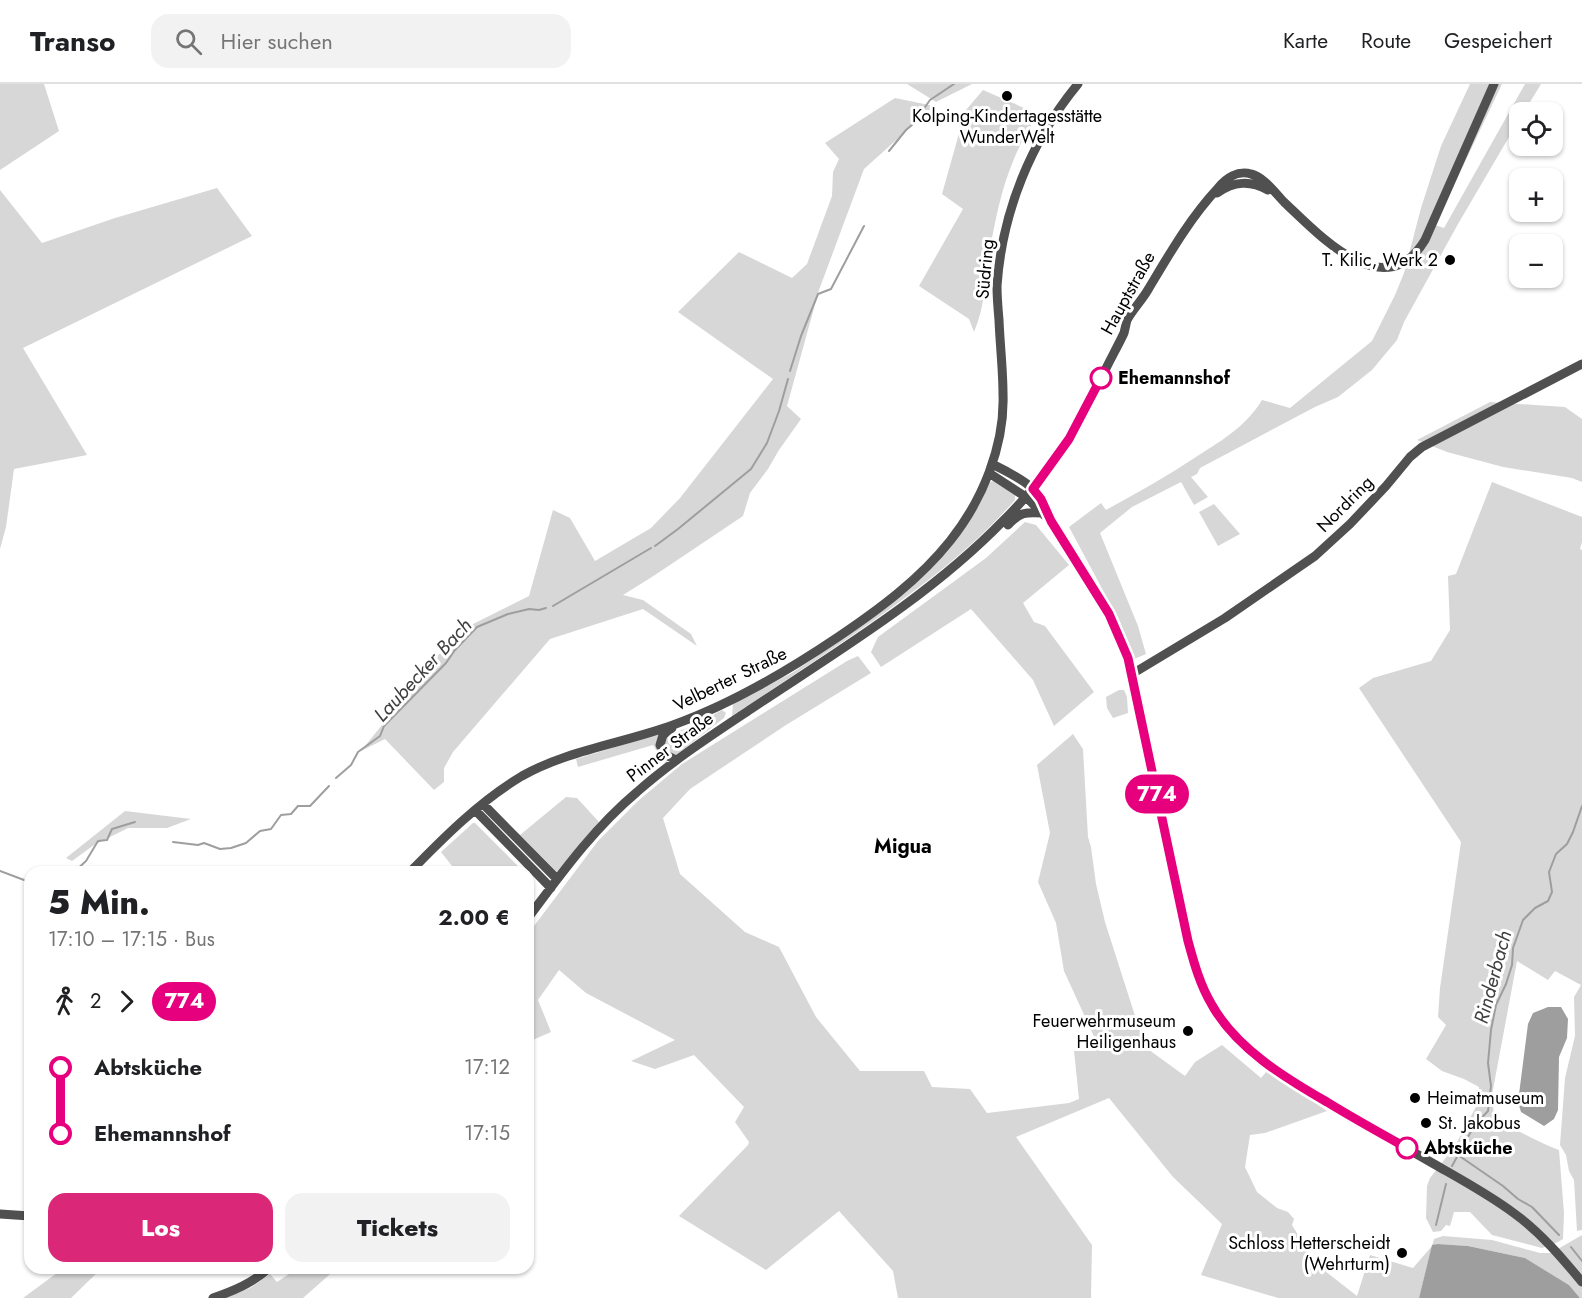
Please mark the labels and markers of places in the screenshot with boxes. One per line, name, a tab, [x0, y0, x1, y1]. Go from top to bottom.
marker: Kolping-Kindertagesstätte WunderWelt	[1000, 89, 1014, 103]
place label: Kolping-Kindertagesstätte WunderWelt	[912, 103, 1102, 150]
place label: T. Kilic, Werk 2	[1322, 247, 1438, 273]
marker: T. Kilic, Werk 2	[1443, 253, 1457, 267]
place label: Ehemannshof	[1118, 365, 1231, 391]
marker: Ehemannshof	[1090, 367, 1112, 389]
place label: Feuerwehrmuseum Heiligenhaus	[1032, 1008, 1176, 1055]
marker: Feuerwehrmuseum Heiligenhaus	[1181, 1024, 1195, 1038]
place label: Heimatmuseum	[1427, 1085, 1544, 1111]
marker: Heimatmuseum	[1408, 1091, 1422, 1105]
place label: St. Jakobus	[1438, 1110, 1520, 1136]
marker: St. Jakobus	[1419, 1116, 1433, 1130]
place label: Abtsküche	[1423, 1135, 1512, 1161]
marker: Abtsküche	[1396, 1137, 1418, 1159]
place label: Schloss Hetterscheidt (Wehrturm)	[1228, 1230, 1391, 1277]
marker: Schloss Hetterscheidt (Wehrturm)	[1395, 1246, 1409, 1260]

